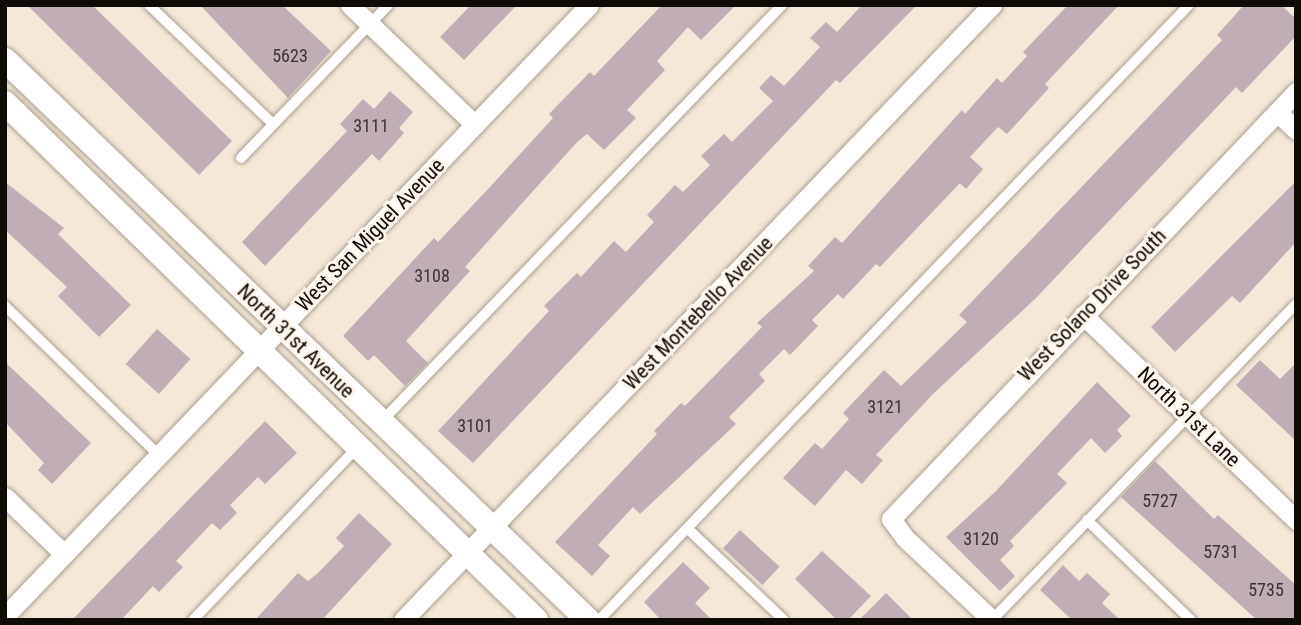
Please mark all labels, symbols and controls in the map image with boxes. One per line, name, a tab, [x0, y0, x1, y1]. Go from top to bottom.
house number: 5623	[272, 45, 308, 67]
house number: 3111	[353, 115, 389, 137]
street label: West San Miguel Avenue	[290, 153, 450, 317]
street label: West Solano Drive South	[1013, 223, 1171, 387]
street label: West Montebello Avenue	[618, 231, 778, 395]
house number: 3108	[414, 265, 450, 287]
street label: North 31st Avenue	[232, 279, 360, 403]
street label: North 31st Lane	[1132, 362, 1246, 472]
house number: 3121	[867, 396, 903, 418]
house number: 3101	[457, 415, 493, 437]
house number: 5727	[1142, 490, 1178, 512]
house number: 3120	[963, 528, 999, 550]
house number: 5731	[1203, 541, 1239, 563]
house number: 5735	[1248, 579, 1284, 601]

